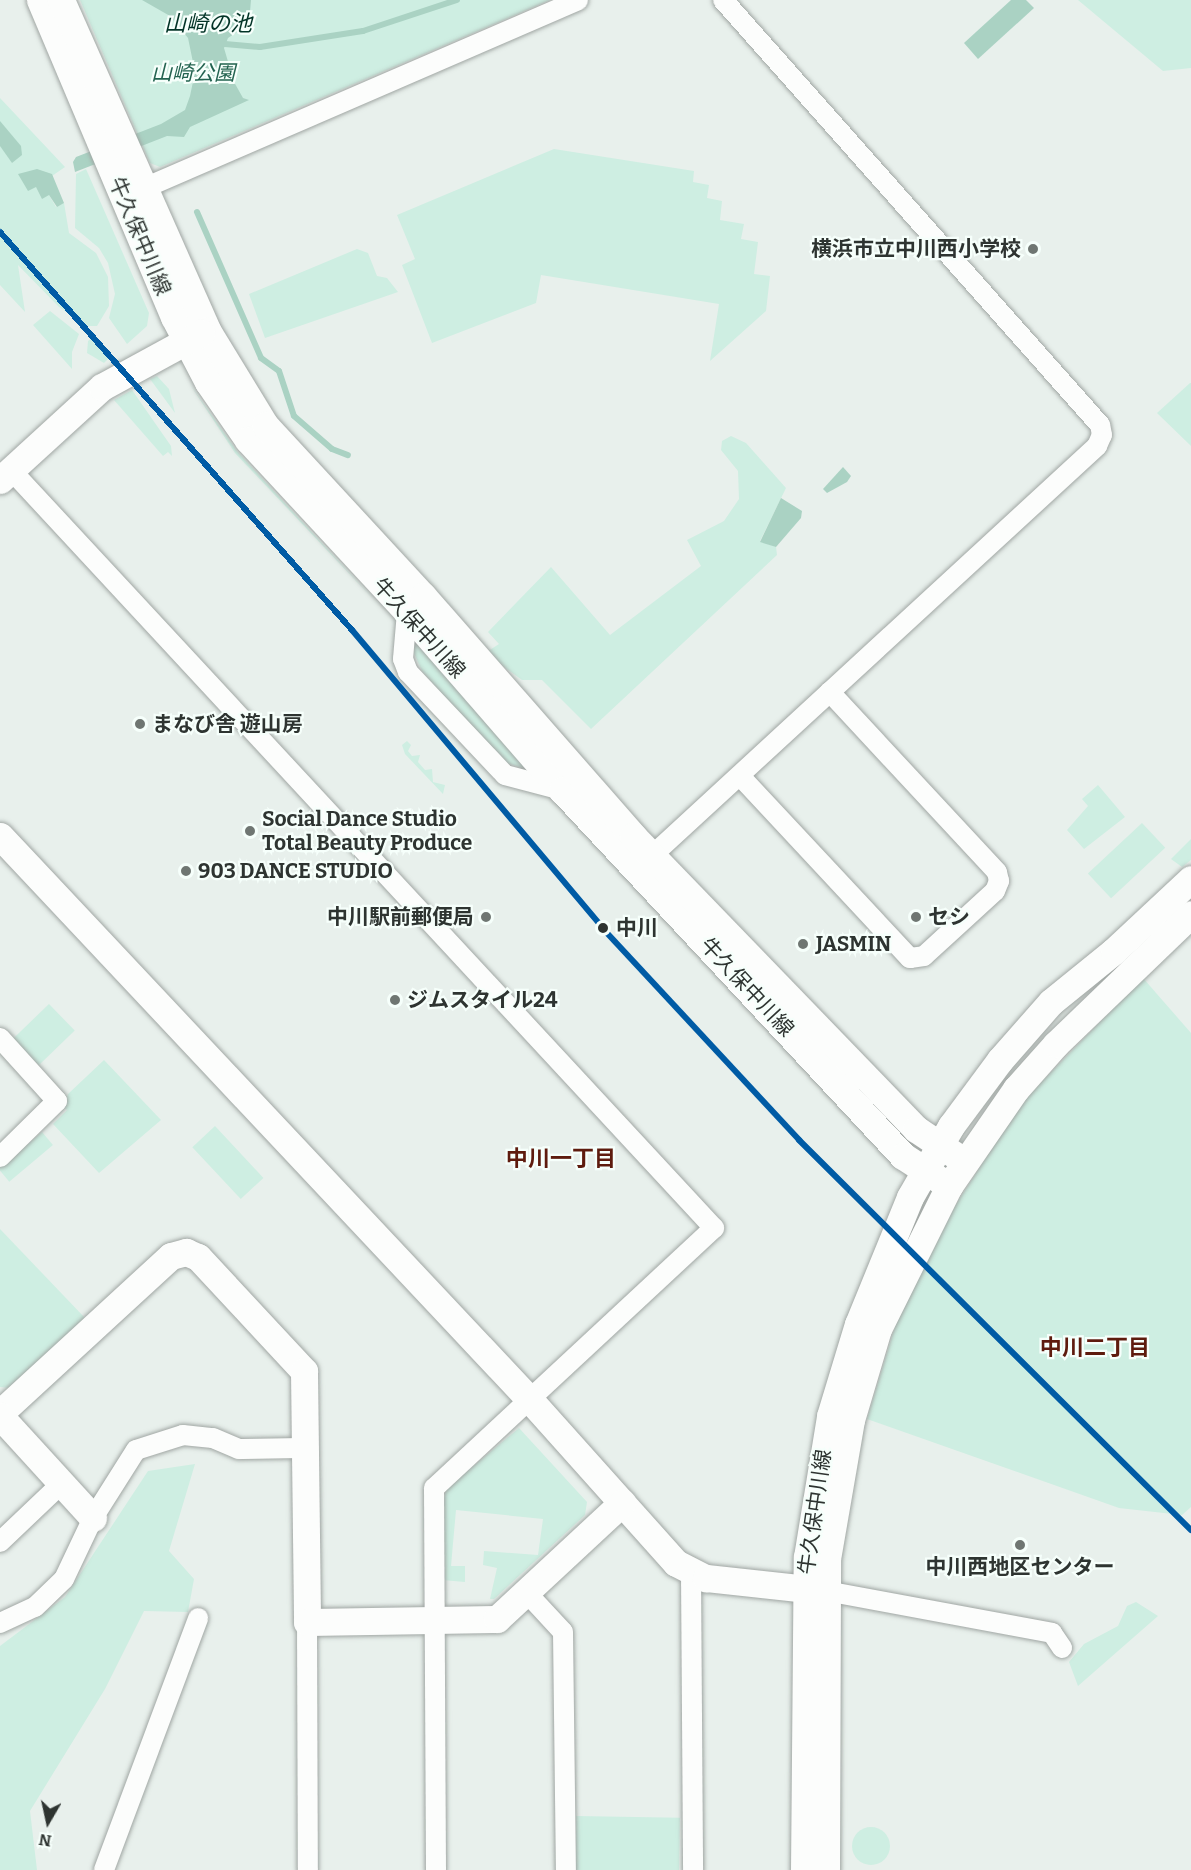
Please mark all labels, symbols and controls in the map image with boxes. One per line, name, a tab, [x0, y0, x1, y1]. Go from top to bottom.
water label: 山崎の池	[164, 11, 252, 37]
park label: 山崎公園	[151, 60, 235, 86]
street label: 牛久保中川線	[104, 173, 176, 299]
place label: 横浜市立中川西小学校	[811, 236, 1021, 262]
marker: 横浜市立中川西小学校	[1026, 242, 1040, 256]
street label: 牛久保中川線	[367, 573, 471, 683]
place label: まなび舎 遊山房	[152, 711, 303, 737]
marker: まなび舎 遊山房	[133, 717, 147, 731]
place label: Social Dance Studio Total Beauty Produce	[262, 806, 472, 856]
marker: Social Dance Studio Total Beauty Produce	[243, 824, 257, 838]
place label: 903 DANCE STUDIO	[198, 858, 393, 884]
marker: 903 DANCE STUDIO	[179, 864, 193, 878]
place label: 中川駅前郵便局	[327, 904, 474, 930]
place label: セシ	[928, 904, 970, 930]
marker: 中川駅前郵便局	[479, 910, 493, 924]
marker: セシ	[909, 910, 923, 924]
place label: 中川	[616, 915, 658, 941]
marker: 中川	[594, 919, 612, 937]
place label: JASMIN	[816, 931, 891, 957]
street label: 牛久保中川線	[695, 932, 799, 1042]
marker: JASMIN	[794, 935, 812, 953]
place label: ジムスタイル24	[407, 987, 558, 1013]
marker: ジムスタイル24	[388, 993, 402, 1007]
district label: 中川一丁目	[506, 1146, 616, 1172]
district label: 中川二丁目	[1040, 1335, 1150, 1361]
street label: 牛久保中川線	[794, 1448, 836, 1576]
marker: 中川西地区センター	[1013, 1538, 1027, 1552]
place label: 中川西地区センター	[926, 1554, 1114, 1580]
north arrow	[18, 1792, 78, 1852]
text: N	[38, 1830, 53, 1851]

